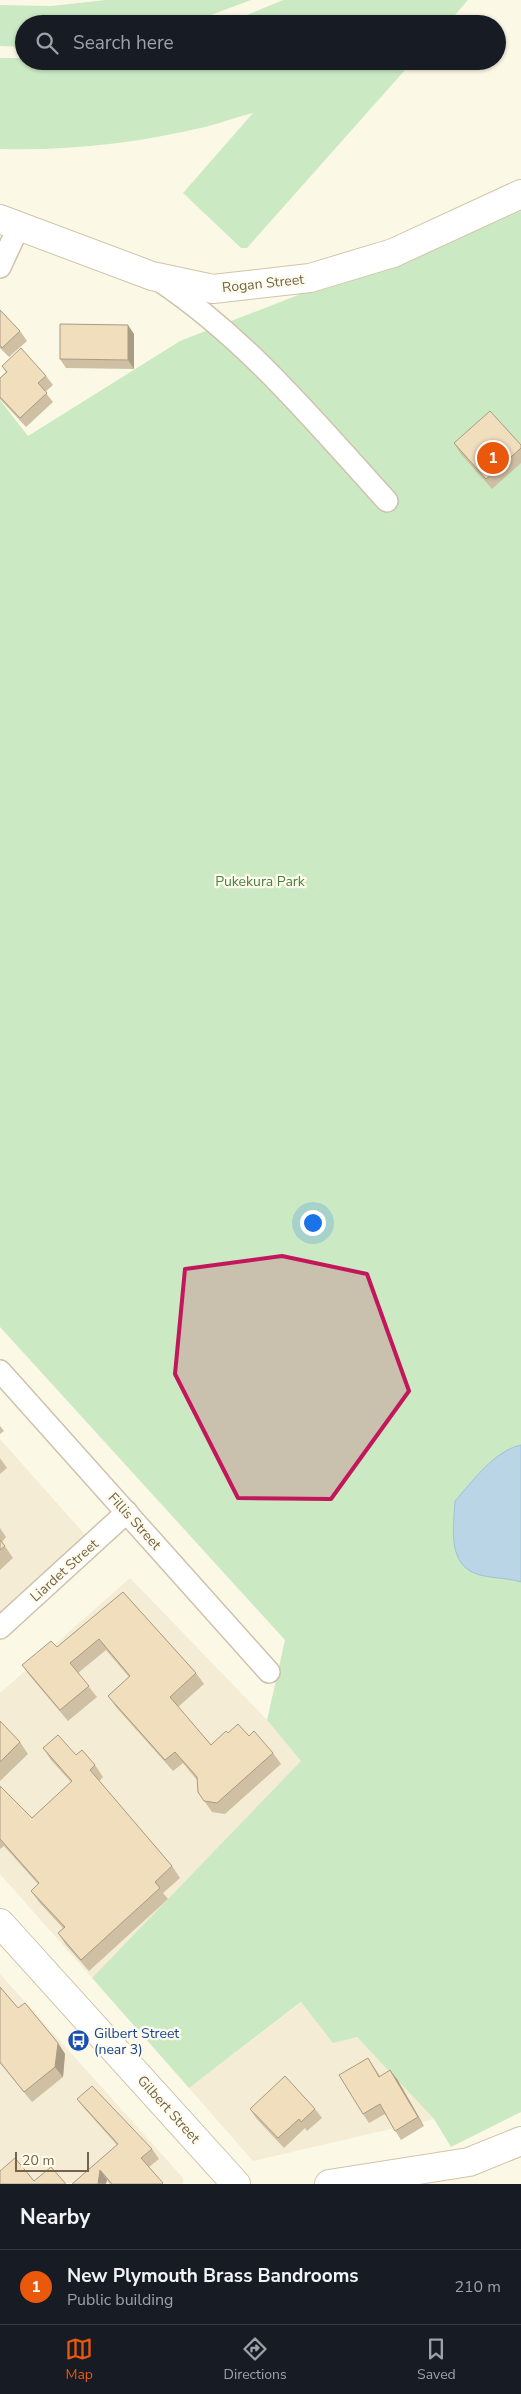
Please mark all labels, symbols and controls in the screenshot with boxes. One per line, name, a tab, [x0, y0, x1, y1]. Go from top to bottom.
search box	[15, 15, 506, 70]
icon: search	[33, 29, 61, 57]
text: Search here	[73, 30, 174, 56]
street label: Rogan Street	[221, 270, 305, 297]
pin: 1	[477, 439, 509, 477]
park label: Pukekura Park	[215, 872, 306, 891]
your location	[300, 1210, 326, 1236]
street label: Fillis Street	[104, 1489, 165, 1554]
street label: Liardet Street	[26, 1535, 103, 1606]
place label: Gilbert Street (near 3)	[94, 2024, 179, 2059]
bus stop icon: Gilbert Street (near 3)	[66, 2029, 90, 2053]
street label: Gilbert Street	[133, 2071, 204, 2147]
scale bar	[15, 2149, 89, 2172]
text: 20 m	[22, 2151, 54, 2170]
text: Nearby	[20, 2203, 90, 2231]
text: New Plymouth Brass Bandrooms	[67, 2263, 359, 2289]
text: 1	[31, 2276, 41, 2298]
text: 210 m	[454, 2276, 501, 2298]
text: Public building	[67, 2289, 173, 2311]
tab: Map	[65, 2335, 93, 2384]
tab: Directions	[224, 2335, 287, 2384]
tab: Saved	[417, 2335, 456, 2384]

